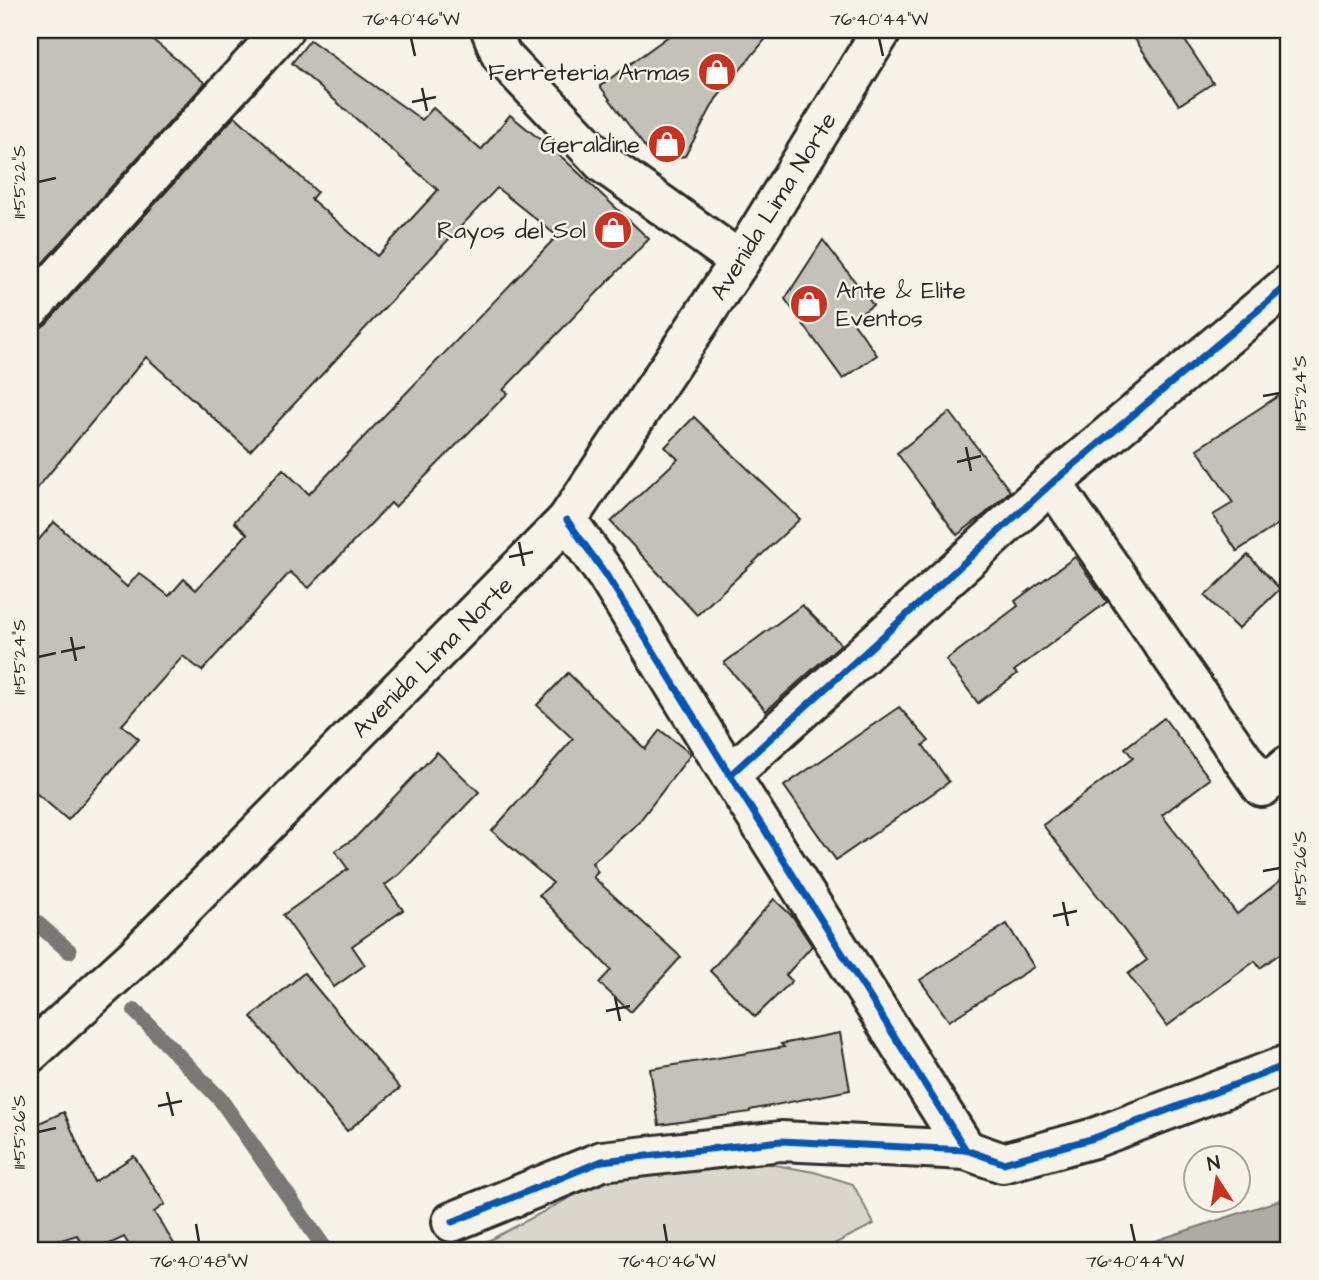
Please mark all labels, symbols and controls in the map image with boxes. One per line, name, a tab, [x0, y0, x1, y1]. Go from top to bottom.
text: 76°40'46"W	[362, 7, 460, 32]
text: 76°40'44"W	[830, 7, 928, 32]
shop icon: Ferreteria Armas	[696, 51, 738, 93]
place label: Ferreteria Armas	[488, 56, 690, 90]
street label: Avenida Lima Norte	[702, 106, 845, 307]
shop icon: Geraldine	[646, 123, 688, 165]
place label: Geraldine	[540, 128, 640, 162]
text: 11°55'22"S	[7, 145, 32, 219]
shop icon: Rayos del Sol	[592, 209, 634, 251]
place label: Rayos del Sol	[437, 214, 586, 249]
place label: Ante & Elite Eventos	[836, 274, 966, 336]
shop icon: Ante & Elite Eventos	[788, 283, 830, 325]
text: 11°55'24"S	[1288, 355, 1313, 431]
street label: Avenida Lima Norte	[344, 569, 521, 746]
text: 11°55'24"S	[7, 619, 32, 695]
text: 11°55'26"S	[1288, 831, 1313, 905]
text: 11°55'26"S	[7, 1095, 32, 1169]
north arrow	[1182, 1144, 1252, 1214]
text: N	[1205, 1149, 1222, 1178]
text: 76°40'48"W	[150, 1249, 248, 1274]
text: 76°40'46"W	[618, 1249, 716, 1274]
text: 76°40'44"W	[1086, 1249, 1184, 1274]

